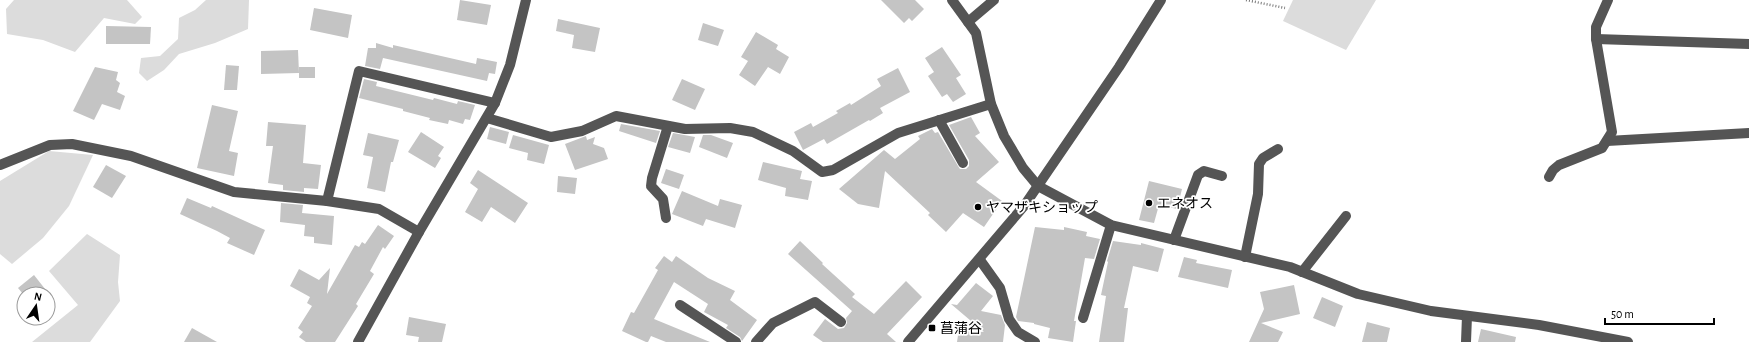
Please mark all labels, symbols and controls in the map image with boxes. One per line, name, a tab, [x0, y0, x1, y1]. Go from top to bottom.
place label: エネオス	[1157, 197, 1213, 211]
marker: エネオス	[1144, 198, 1154, 208]
place label: ヤマザキショップ	[986, 200, 1098, 215]
marker: ヤマザキショップ	[973, 202, 983, 212]
north arrow	[16, 286, 56, 326]
text: N	[33, 291, 43, 303]
scale bar	[1605, 300, 1714, 326]
text: 50 m	[1611, 308, 1634, 320]
place label: 菖蒲谷	[940, 321, 982, 336]
marker: 菖蒲谷	[927, 323, 937, 333]

